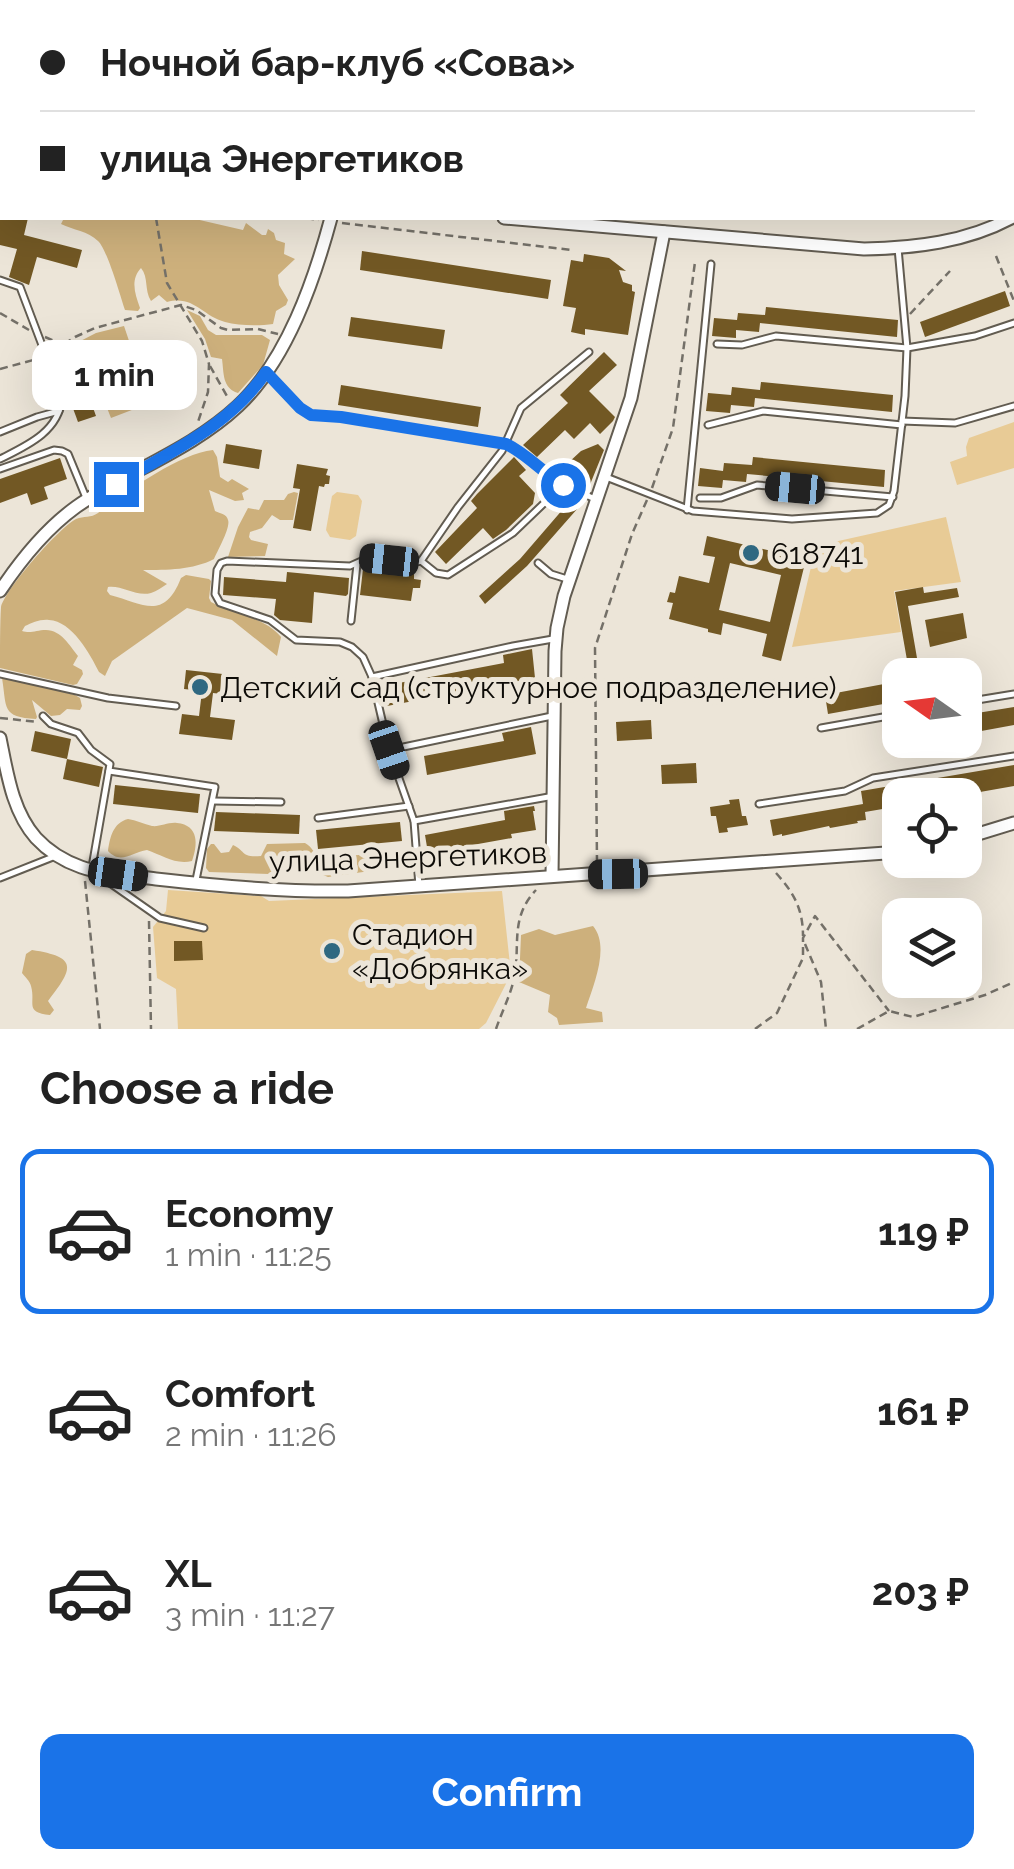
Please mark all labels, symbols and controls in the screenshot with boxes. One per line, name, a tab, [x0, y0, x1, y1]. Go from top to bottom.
text: Ночной бар-клуб «Сова»	[100, 40, 575, 85]
text: улица Энергетиков	[100, 136, 464, 181]
callout: 1 min	[34, 339, 198, 409]
text: 1 min	[74, 356, 155, 393]
route end	[94, 462, 139, 507]
route start	[541, 463, 586, 508]
car	[764, 470, 826, 506]
place label: 618741	[771, 536, 864, 571]
car	[358, 542, 420, 578]
marker: 618741	[740, 542, 762, 564]
north arrow	[882, 658, 982, 758]
map controls	[882, 658, 982, 998]
place label: Детский сад (структурное подразделение)	[220, 670, 836, 705]
marker: Детский сад (структурное подразделение)	[189, 676, 211, 698]
car	[365, 717, 413, 783]
button: locate	[882, 778, 982, 878]
street label: улица Энергетиков	[268, 835, 548, 879]
car	[86, 855, 150, 893]
car	[588, 858, 648, 890]
button: layers	[882, 898, 982, 998]
place label: Стадион «Добрянка»	[352, 917, 528, 986]
marker: Стадион «Добрянка»	[321, 940, 343, 962]
text: Choose a ride	[40, 1062, 334, 1115]
icon: car	[45, 1187, 135, 1277]
text: Economy	[165, 1191, 334, 1236]
text: 119 ₽	[878, 1209, 969, 1254]
text: 1 min · 11:25	[165, 1236, 332, 1273]
icon: car	[45, 1367, 135, 1457]
text: Comfort	[165, 1371, 315, 1416]
text: 161 ₽	[877, 1389, 969, 1434]
text: 2 min · 11:26	[165, 1416, 337, 1453]
icon: car	[45, 1547, 135, 1637]
text: XL	[165, 1551, 212, 1596]
text: 203 ₽	[872, 1569, 969, 1614]
text: 3 min · 11:27	[165, 1596, 335, 1633]
button: Confirm	[40, 1734, 974, 1849]

